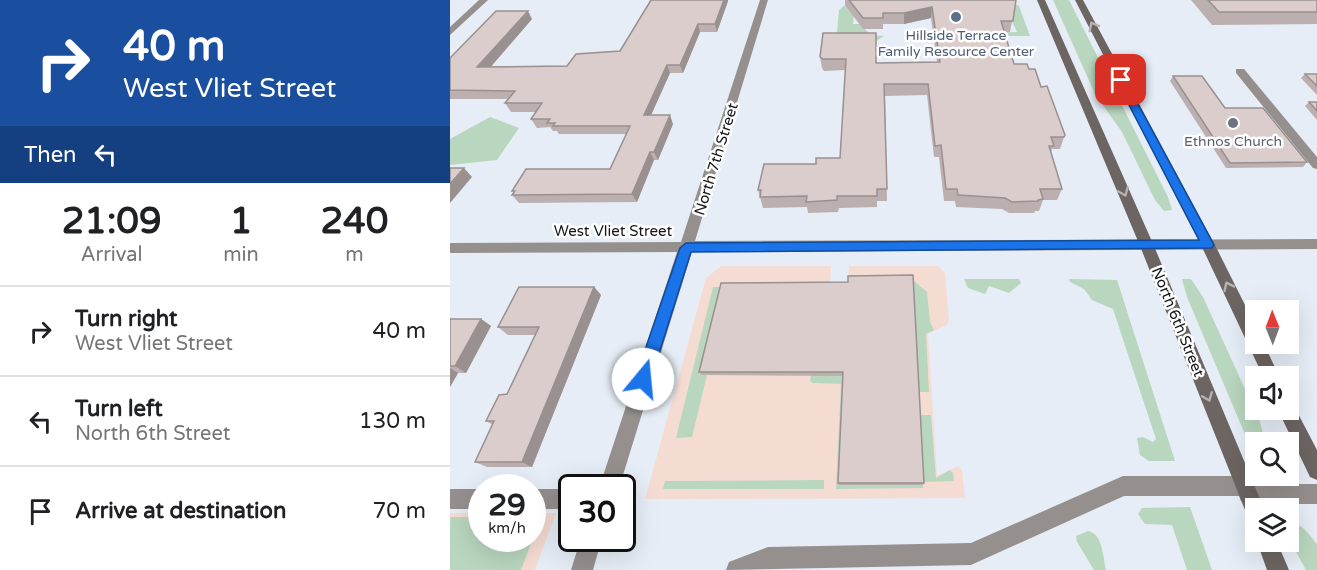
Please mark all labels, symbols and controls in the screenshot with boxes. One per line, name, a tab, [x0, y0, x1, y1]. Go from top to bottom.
marker: Hillside Terrace Family Resource Center	[949, 10, 963, 24]
text: 40 m	[123, 21, 225, 72]
one-way arrow	[1088, 21, 1100, 32]
icon: right	[24, 24, 102, 102]
place label: Hillside Terrace Family Resource Center	[878, 27, 1035, 60]
pin	[1095, 54, 1146, 105]
icon: arrive	[1104, 63, 1137, 96]
text: West Vliet Street	[123, 72, 336, 105]
street label: North 7th Street	[690, 100, 742, 217]
marker: Ethnos Church	[1226, 116, 1240, 130]
place label: Ethnos Church	[1184, 133, 1282, 150]
icon: left	[89, 138, 122, 171]
text: Then	[24, 142, 77, 168]
one-way arrow	[1117, 186, 1129, 197]
text: 21:09	[62, 200, 162, 243]
text: 1	[230, 200, 252, 243]
text: 240	[320, 200, 388, 243]
street label: West Vliet Street	[554, 222, 673, 240]
text: Arrival	[81, 243, 143, 267]
text: min	[223, 243, 259, 267]
text: m	[345, 243, 364, 267]
street label: North 6th Street	[1148, 265, 1208, 380]
one-way arrow	[1223, 281, 1235, 292]
north arrow	[1245, 300, 1299, 354]
map controls	[1245, 300, 1299, 552]
text: Turn right	[75, 306, 177, 332]
icon: right	[24, 315, 57, 348]
text: 40 m	[372, 318, 426, 344]
text: West Vliet Street	[75, 332, 233, 356]
position arrow	[611, 347, 675, 411]
button: sound	[1245, 366, 1299, 420]
one-way arrow	[1201, 391, 1213, 402]
text: Turn left	[75, 396, 163, 422]
icon: left	[24, 405, 57, 438]
text: 130 m	[359, 408, 426, 434]
text: North 6th Street	[75, 422, 230, 446]
button: search	[1245, 432, 1299, 486]
speed limit sign: 30	[558, 474, 636, 552]
text: 29	[488, 487, 526, 524]
icon: arrive	[24, 495, 57, 528]
text: Arrive at destination	[75, 498, 286, 524]
text: 70 m	[372, 498, 426, 524]
button: layers	[1245, 498, 1299, 552]
text: km/h	[488, 519, 526, 537]

